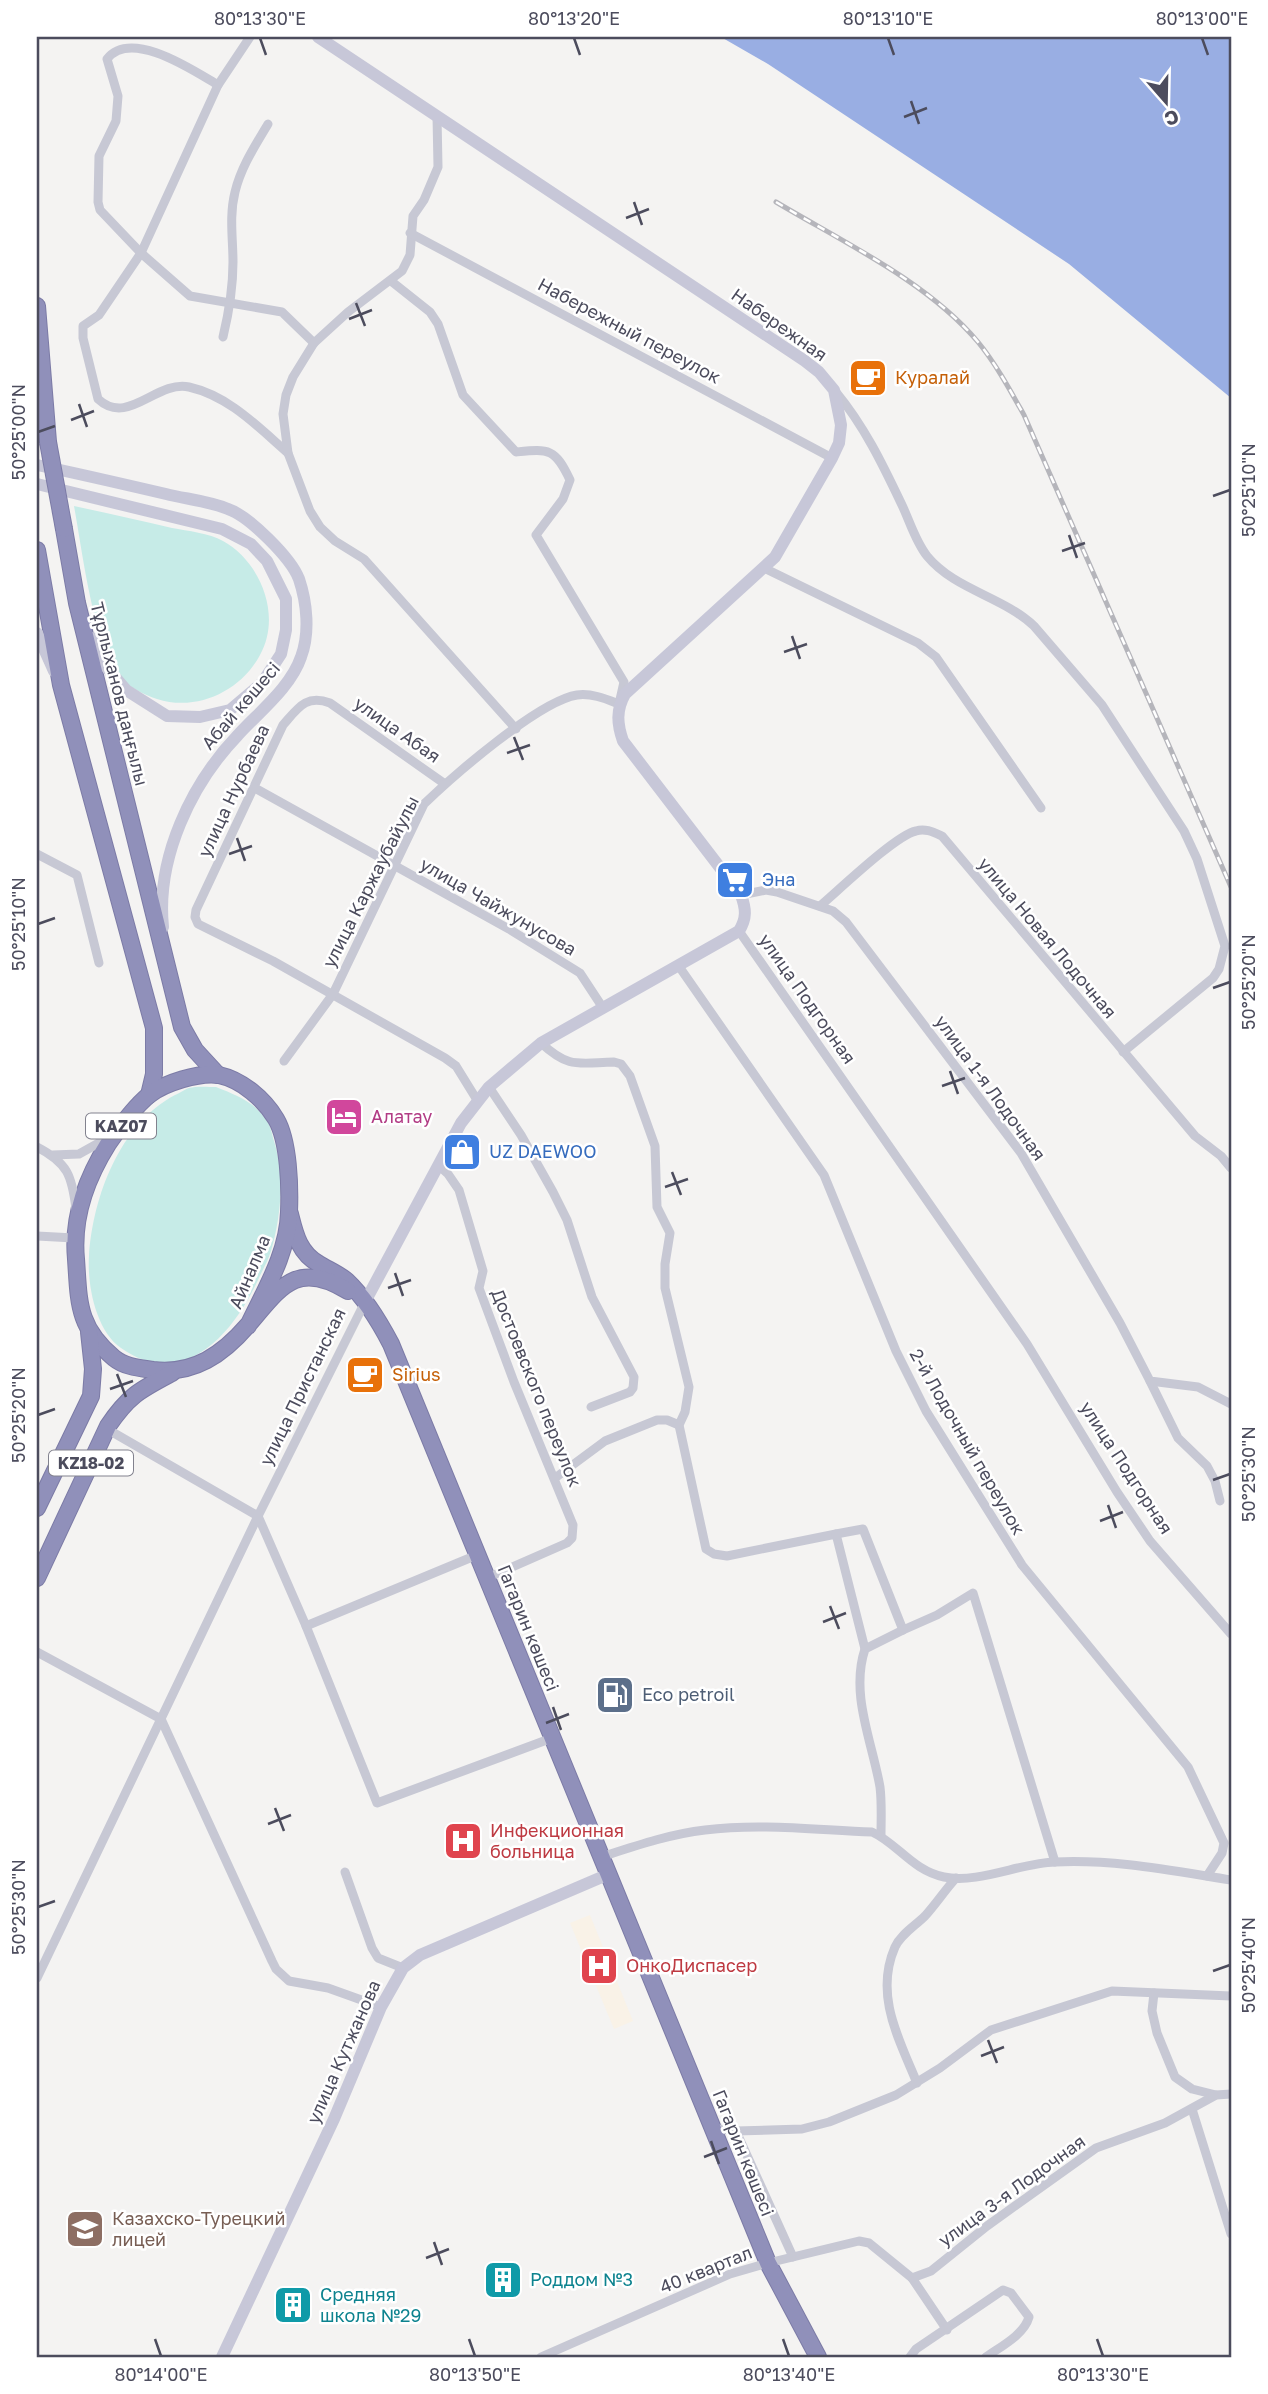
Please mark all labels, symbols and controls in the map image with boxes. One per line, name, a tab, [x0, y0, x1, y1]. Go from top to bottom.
text: 80°13'30"E	[214, 7, 306, 29]
text: 80°13'20"E	[528, 7, 620, 29]
text: 80°13'10"E	[843, 7, 933, 29]
text: 80°13'00"E	[1156, 7, 1248, 29]
north arrow	[1132, 66, 1202, 136]
text: С	[1162, 105, 1182, 132]
street label: Набережный переулок	[534, 273, 725, 388]
street label: Набережная	[727, 283, 832, 365]
cafe icon: Куралай	[847, 357, 889, 399]
place label: Куралай	[895, 366, 970, 388]
text: 50°25'00"N	[7, 384, 29, 480]
text: 50°25'10"N	[1237, 443, 1259, 537]
street label: Тұрлыханов даңғылы	[86, 600, 153, 788]
street label: Абай көшесі	[196, 657, 284, 754]
street label: улица Абая	[350, 691, 445, 767]
street label: улица Нурбаева	[193, 721, 273, 860]
street label: улица Каржаубайулы	[317, 792, 423, 971]
street label: улица Чайжунусова	[416, 852, 581, 960]
street label: улица Новая Лодочная	[974, 852, 1122, 1022]
supermarket icon: Эна	[714, 859, 756, 901]
place label: Эна	[762, 868, 795, 890]
text: 50°25'10"N	[7, 877, 29, 971]
street label: улица Подгорная	[755, 929, 861, 1068]
text: 50°25'20"N	[1237, 934, 1259, 1030]
street label: улица 1-я Лодочная	[931, 1010, 1051, 1164]
hotel icon: Алатау	[323, 1096, 365, 1138]
place label: Алатау	[371, 1105, 432, 1127]
road number: KAZ07	[86, 1114, 156, 1138]
shop icon: UZ DAEWOO	[441, 1131, 483, 1173]
place label: UZ DAEWOO	[489, 1140, 596, 1162]
street label: Айналма	[224, 1231, 274, 1312]
street label: Достоевского переулок	[487, 1285, 587, 1490]
street label: улица Пристанская	[254, 1304, 350, 1469]
street label: 2-й Лодочный переулок	[906, 1344, 1030, 1539]
cafe icon: Sirius	[344, 1354, 386, 1396]
place label: Sirius	[392, 1363, 441, 1385]
text: 50°25'20"N	[7, 1367, 29, 1463]
street label: улица Подгорная	[1076, 1397, 1178, 1538]
text: 50°25'30"N	[1237, 1426, 1259, 1522]
road number: KZ18-02	[49, 1450, 133, 1476]
street label: Гагарин көшесі	[494, 1561, 564, 1694]
fuel station icon: Eco petroil	[594, 1674, 636, 1716]
place label: Eco petroil	[642, 1683, 735, 1705]
place label: Инфекционная больница	[490, 1819, 624, 1862]
hospital icon: Инфекционная больница	[442, 1820, 484, 1862]
text: 50°25'30"N	[7, 1859, 29, 1955]
text: 50°25'40"N	[1237, 1917, 1259, 2013]
hospital icon: ОнкоДиспасер	[578, 1945, 620, 1987]
place label: ОнкоДиспасер	[626, 1954, 757, 1976]
street label: улица Кутжанова	[302, 1976, 385, 2127]
street label: Гагарин көшесі	[709, 2086, 779, 2219]
street label: улица 3-я Лодочная	[934, 2130, 1089, 2251]
place label: Казахско-Турецкий лицей	[112, 2207, 285, 2250]
school or university icon: Казахско-Турецкий лицей	[64, 2208, 106, 2250]
street label: 40 квартал	[656, 2241, 755, 2298]
building icon: Роддом №3	[482, 2259, 524, 2301]
place label: Роддом №3	[530, 2268, 633, 2290]
place label: Средняя школа №29	[320, 2283, 421, 2326]
building icon: Средняя школа №29	[272, 2284, 314, 2326]
text: 80°14'00"E	[114, 2363, 208, 2385]
text: 80°13'50"E	[429, 2363, 521, 2385]
text: 80°13'40"E	[743, 2363, 835, 2385]
text: 80°13'30"E	[1057, 2363, 1149, 2385]

